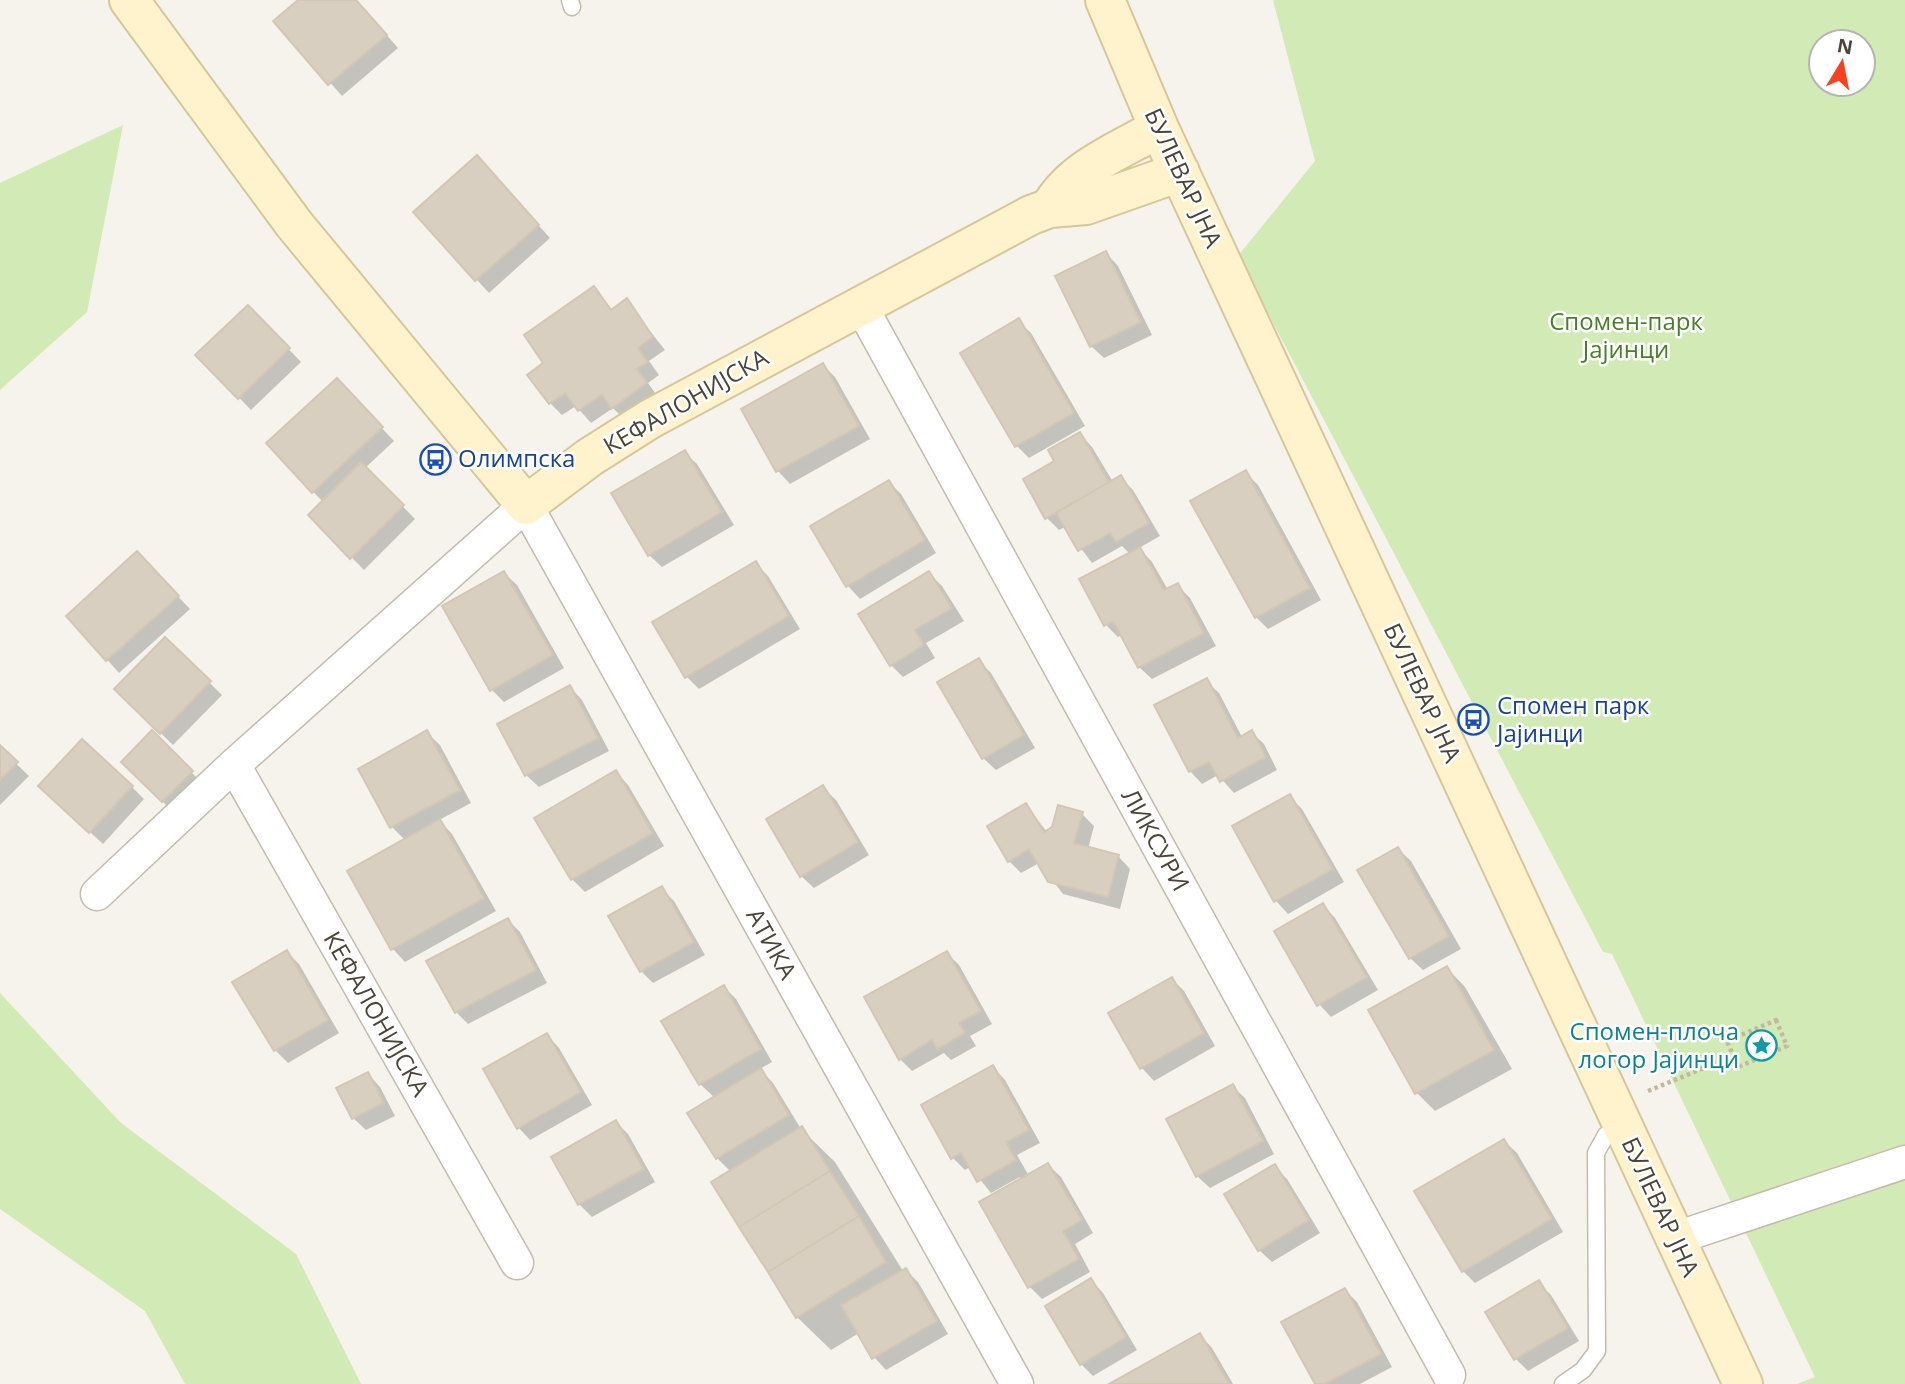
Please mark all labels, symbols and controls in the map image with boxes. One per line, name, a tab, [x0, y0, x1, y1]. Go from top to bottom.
north arrow	[1807, 28, 1877, 98]
text: N	[1835, 32, 1855, 60]
street label: БУЛЕВАР ЈНА	[1138, 102, 1231, 253]
park label: Спомен-парк Јајинци	[1549, 304, 1703, 365]
street label: КЕФАЛОНИЈСКА	[597, 340, 774, 461]
place label: Олимпска	[458, 441, 575, 474]
bus stop icon: Олимпска	[418, 442, 452, 476]
street label: БУЛЕВАР ЈНА	[1377, 617, 1470, 768]
place label: Спомен парк Јајинци	[1495, 688, 1650, 749]
bus stop icon: Спомен парк Јајинци	[1457, 703, 1491, 737]
street label: ЛИКСУРИ	[1115, 782, 1198, 896]
street label: АТИКА	[739, 902, 806, 985]
street label: КЕФАЛОНИЈСКА	[317, 925, 438, 1102]
place label: Спомен-плоча логор Јајинци	[1570, 1014, 1739, 1075]
place icon: Спомен-плоча логор Јајинци	[1745, 1029, 1779, 1063]
street label: БУЛЕВАР ЈНА	[1615, 1131, 1708, 1282]

